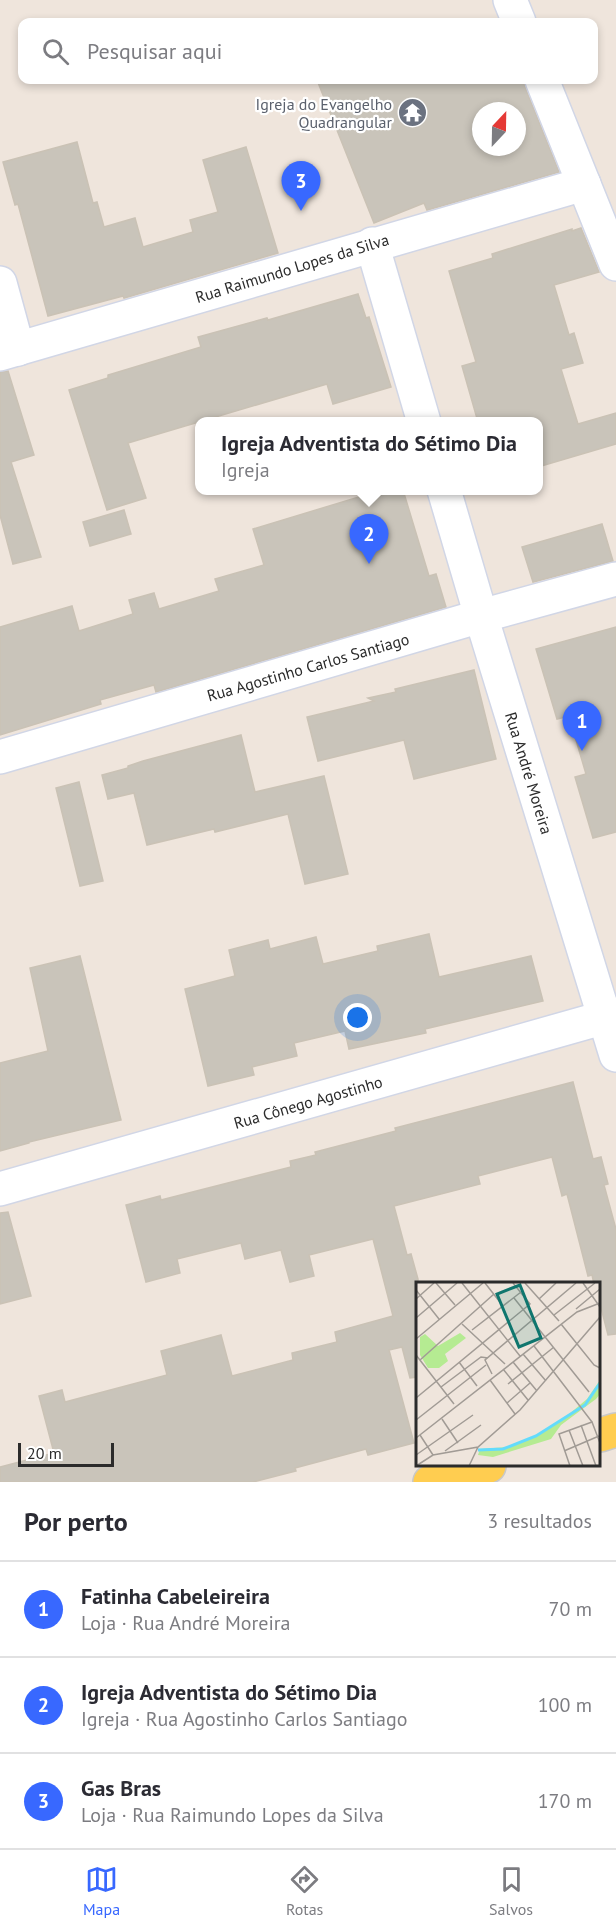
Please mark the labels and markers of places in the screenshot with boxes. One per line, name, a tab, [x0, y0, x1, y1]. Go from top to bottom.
place label: Igreja do Evangelho Quadrangular	[256, 94, 393, 132]
temple icon: Igreja do Evangelho Quadrangular	[397, 97, 429, 129]
pin: 3	[282, 162, 320, 211]
pin: 2	[350, 514, 388, 564]
pin: 1	[562, 702, 602, 751]

